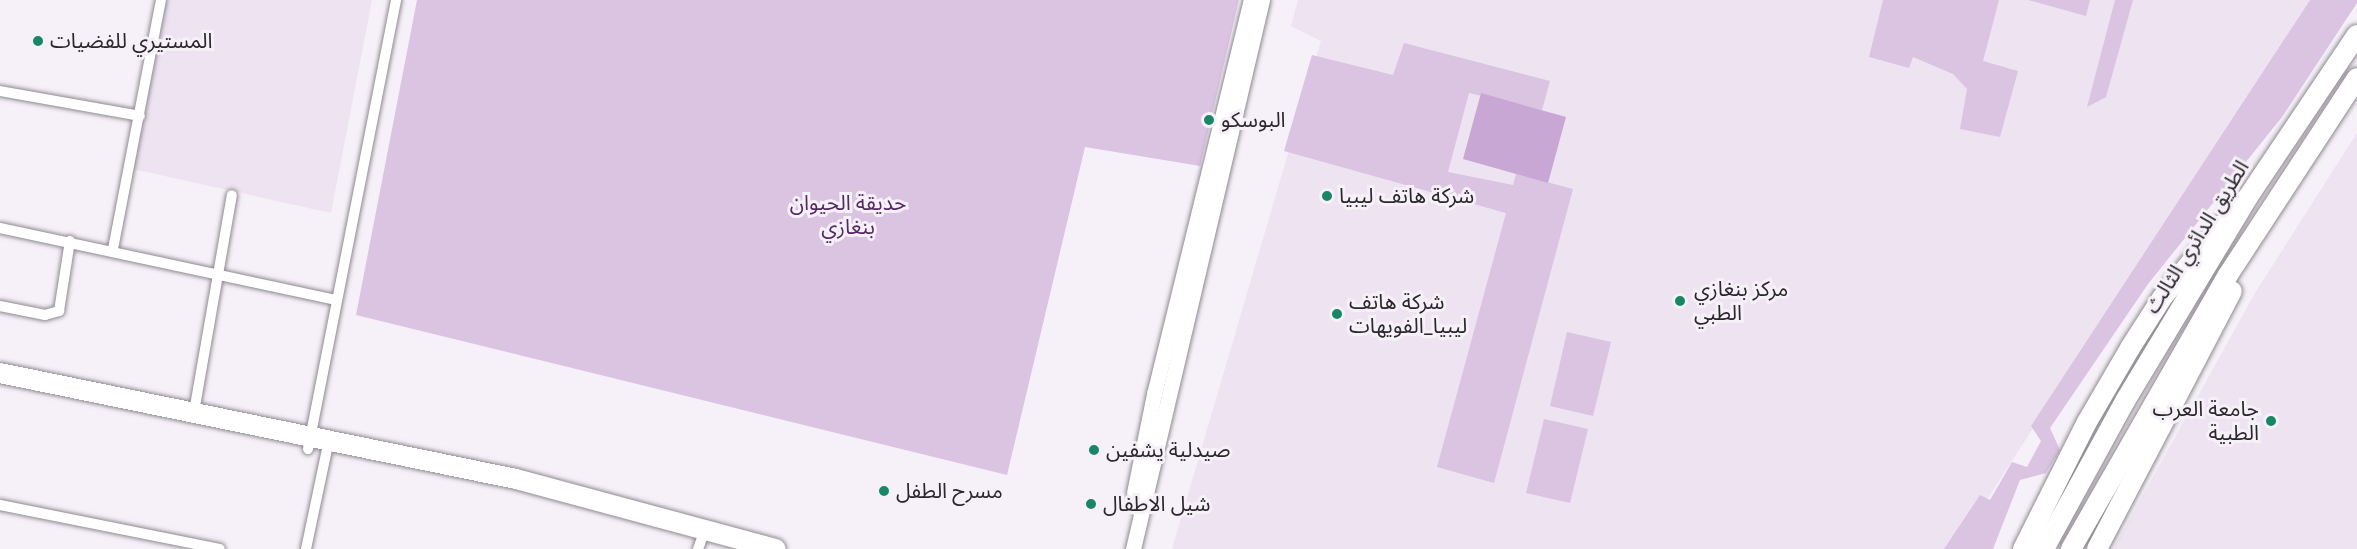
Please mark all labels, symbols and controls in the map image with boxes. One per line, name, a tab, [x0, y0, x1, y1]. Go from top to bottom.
place label: المستيري للفضيات	[50, 28, 212, 54]
marker: المستيري للفضيات	[31, 34, 45, 48]
place label: البوسكو	[1221, 107, 1286, 133]
marker: البوسكو	[1202, 113, 1216, 127]
street label: الطريق الدائري الثالث	[2140, 156, 2254, 318]
place label: شركة هاتف ليبيا	[1339, 183, 1474, 209]
marker: شركة هاتف ليبيا	[1320, 189, 1334, 203]
park label: حديقة الحيوان بنغازي	[790, 190, 906, 240]
place label: مركز بنغازي الطبي	[1694, 276, 1788, 326]
place label: شركة هاتف ليبيا_الفويهات	[1349, 289, 1467, 339]
marker: مركز بنغازي الطبي	[1671, 292, 1689, 310]
marker: شركة هاتف ليبيا_الفويهات	[1330, 307, 1344, 321]
place label: جامعة العرب الطبية	[2153, 396, 2259, 446]
marker: جامعة العرب الطبية	[2264, 414, 2278, 428]
place label: صيدلية يشفين	[1106, 437, 1230, 463]
marker: صيدلية يشفين	[1087, 443, 1101, 457]
place label: مسرح الطفل	[896, 478, 1003, 504]
marker: مسرح الطفل	[877, 484, 891, 498]
place label: شيل الاطفال	[1103, 491, 1210, 517]
marker: شيل الاطفال	[1084, 497, 1098, 511]

